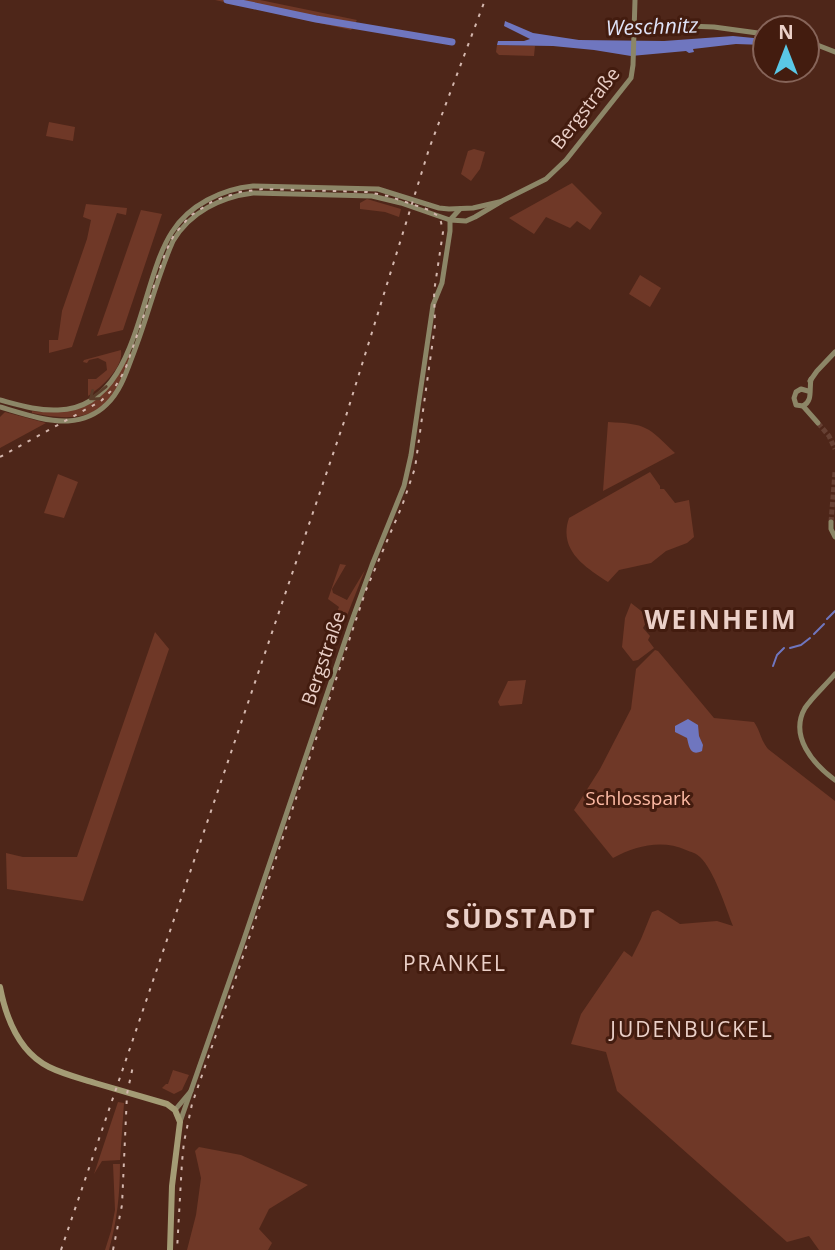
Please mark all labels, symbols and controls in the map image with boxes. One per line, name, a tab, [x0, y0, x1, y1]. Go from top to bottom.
water label: Weschnitz	[605, 10, 699, 42]
north arrow	[751, 14, 821, 84]
text: N	[778, 19, 794, 45]
street label: Bergstraße	[545, 62, 625, 154]
one-way arrow	[89, 386, 108, 401]
district label: WEINHEIM	[644, 601, 798, 637]
street label: Bergstraße	[295, 608, 351, 708]
park label: Schlosspark	[585, 785, 691, 811]
district label: SÜDSTADT	[446, 900, 596, 936]
district label: PRANKEL	[403, 949, 507, 977]
district label: JUDENBUCKEL	[608, 1015, 774, 1043]

